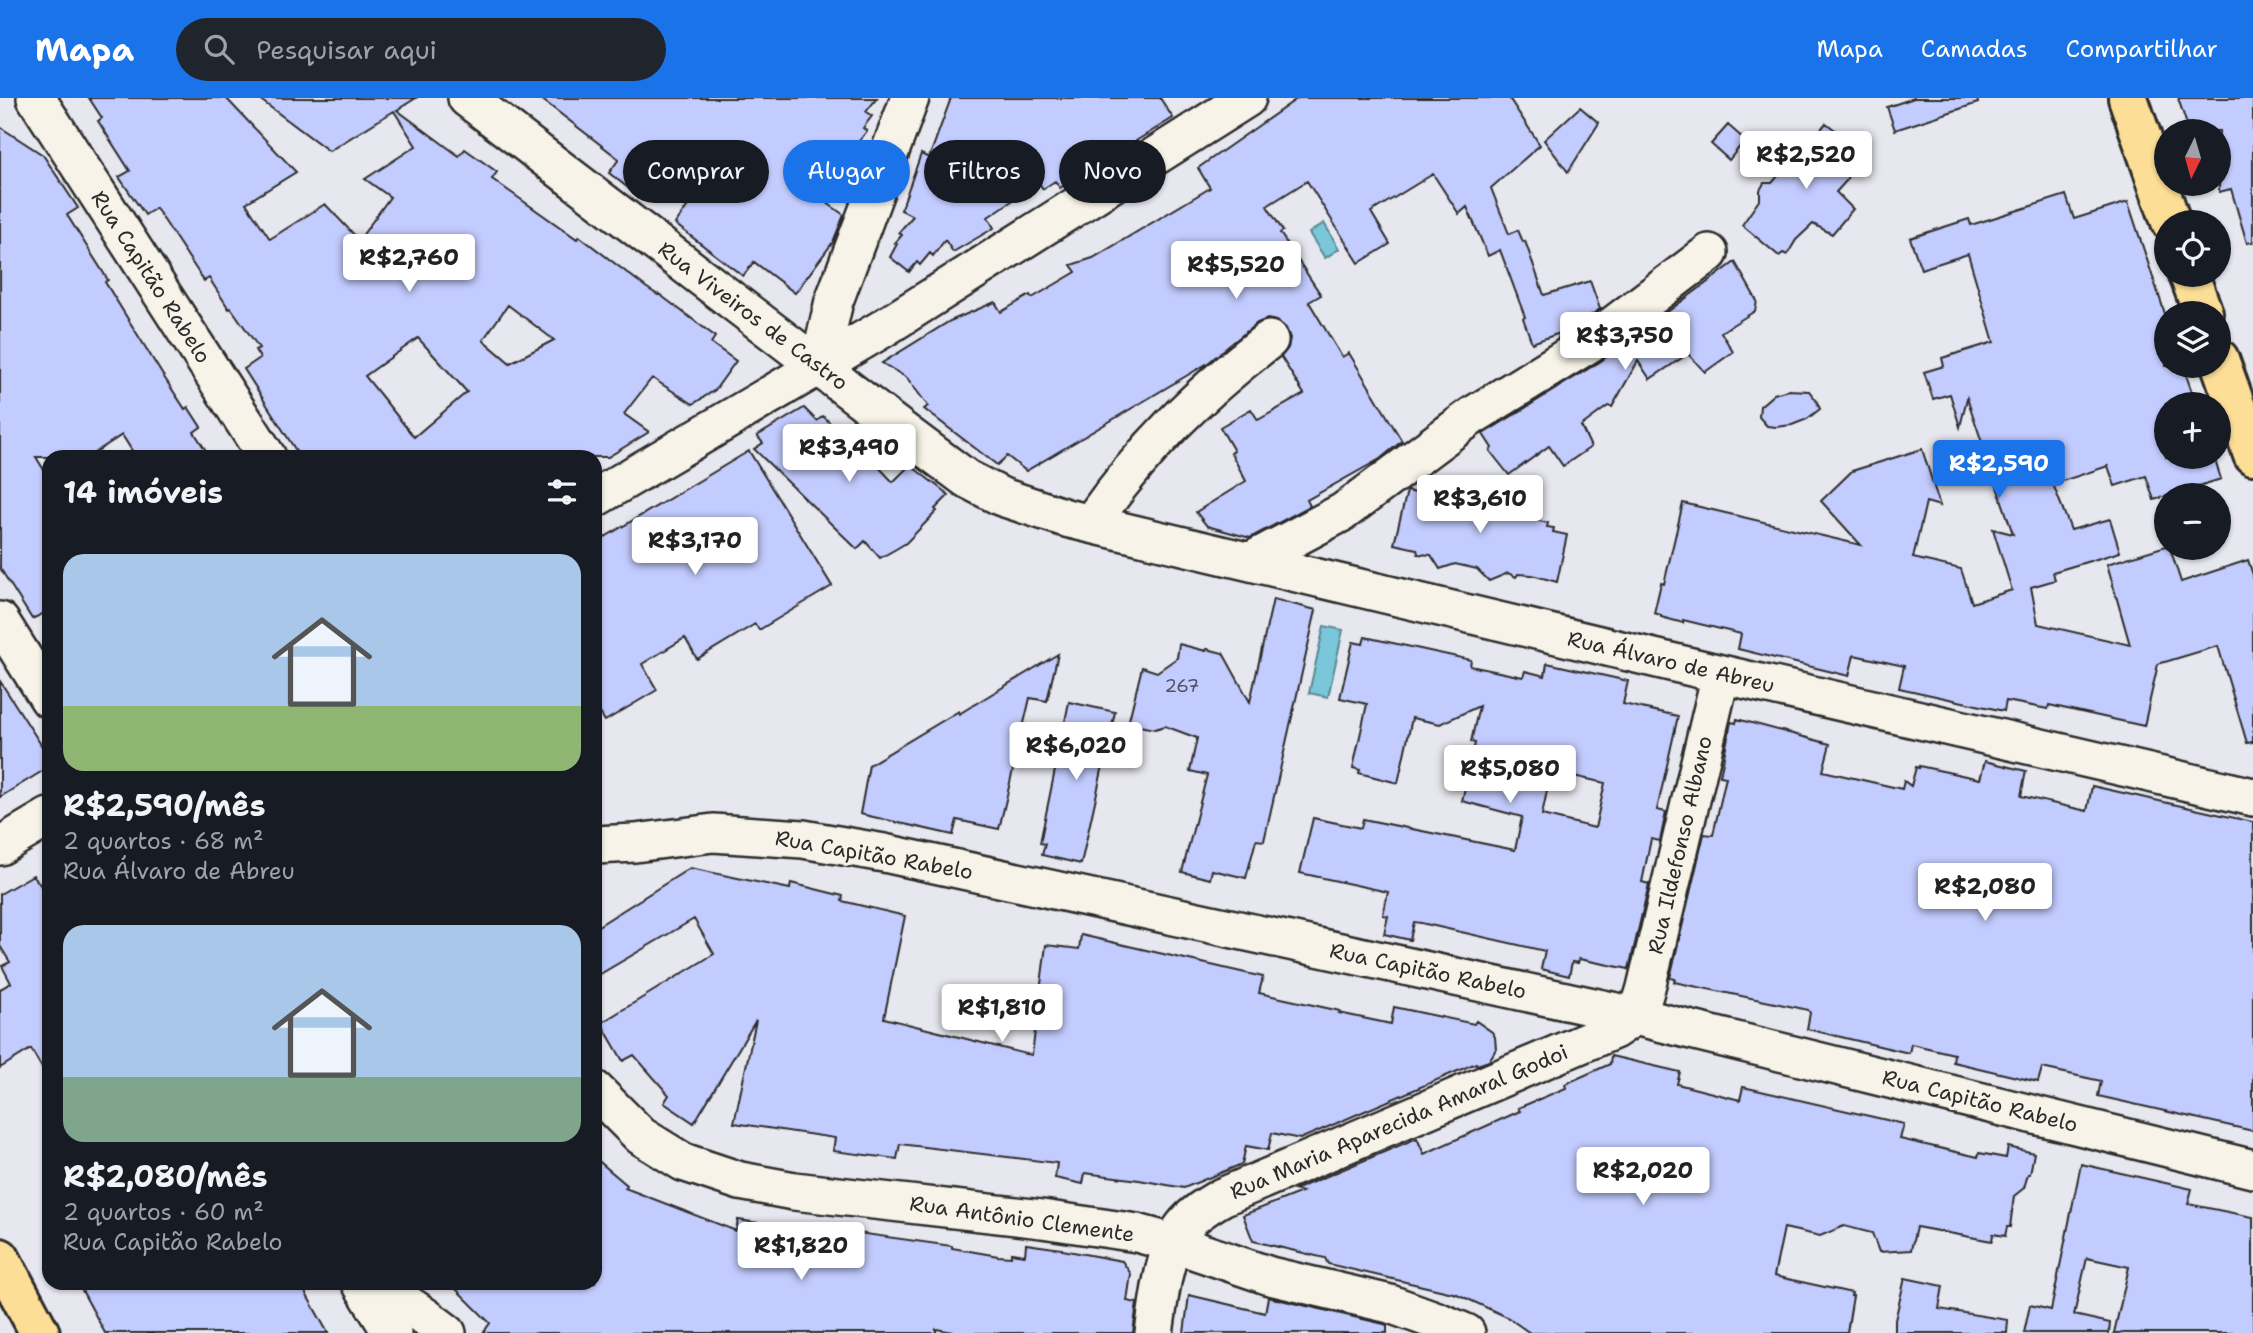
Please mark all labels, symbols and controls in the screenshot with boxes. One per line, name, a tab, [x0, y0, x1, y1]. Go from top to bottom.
search box	[176, 18, 666, 81]
text: Mapa	[35, 27, 134, 72]
icon: search	[200, 30, 238, 68]
text: Pesquisar aqui	[256, 32, 437, 67]
text: Mapa	[1816, 33, 1883, 65]
text: Camadas	[1921, 33, 2028, 65]
text: Compartilhar	[2066, 33, 2218, 65]
north arrow	[2154, 119, 2231, 196]
map controls	[2154, 119, 2231, 560]
pin: R$2,520	[1741, 132, 1871, 191]
text: R$2,520	[1756, 139, 1856, 169]
chip: Comprar	[623, 140, 769, 203]
chip: Alugar	[783, 140, 910, 203]
chip: Filtros	[924, 140, 1045, 203]
chip: Novo	[1059, 140, 1166, 203]
street label: Rua Capitão Rabelo	[85, 185, 217, 369]
button: locate	[2154, 210, 2231, 287]
pin: R$2,760	[344, 234, 474, 294]
street label: Rua Viveiros de Castro	[652, 235, 854, 397]
text: R$2,760	[359, 242, 459, 272]
pin: R$5,520	[1171, 242, 1301, 301]
text: R$5,520	[1187, 249, 1285, 279]
button: layers	[2154, 301, 2231, 378]
pin: R$3,750	[1560, 313, 1690, 372]
text: R$3,750	[1576, 320, 1674, 350]
button: +	[2154, 392, 2231, 469]
pin: R$3,490	[784, 424, 914, 484]
text: R$3,490	[799, 432, 899, 462]
pin: R$2,590	[1934, 440, 2064, 500]
text: R$2,590	[1949, 448, 2049, 478]
text: 14 imóveis	[63, 472, 223, 513]
icon: filters	[543, 473, 581, 511]
pin: R$3,610	[1415, 476, 1545, 535]
text: R$3,610	[1433, 483, 1527, 513]
button: −	[2154, 483, 2231, 560]
pin: R$3,170	[630, 518, 760, 577]
text: R$3,170	[648, 525, 742, 555]
icon: home	[259, 599, 385, 725]
street label: Rua Álvaro de Abreu	[1565, 624, 1777, 699]
house number: 267	[1165, 674, 1199, 698]
pin: R$6,020	[1011, 722, 1141, 782]
text: R$6,020	[1025, 730, 1127, 760]
street label: Rua Ildefonso Albano	[1641, 733, 1719, 957]
pin: R$5,080	[1445, 746, 1575, 805]
text: R$5,080	[1460, 753, 1560, 783]
text: R$2,590/mês	[63, 785, 265, 826]
street label: Rua Capitão Rabelo	[773, 824, 975, 886]
text: 2 quartos · 68 m²	[63, 826, 264, 856]
text: Rua Álvaro de Abreu	[63, 856, 295, 886]
pin: R$2,080	[1920, 864, 2050, 923]
text: R$2,080	[1934, 871, 2036, 901]
street label: Rua Capitão Rabelo	[1327, 936, 1529, 1006]
icon: home	[259, 970, 385, 1096]
pin: R$1,810	[937, 984, 1067, 1044]
text: R$1,810	[958, 992, 1046, 1022]
street label: Rua Maria Aparecida Amaral Godoi	[1226, 1038, 1572, 1206]
street label: Rua Capitão Rabelo	[1879, 1063, 2081, 1139]
pin: R$2,020	[1578, 1148, 1708, 1207]
text: R$2,020	[1593, 1155, 1693, 1185]
text: R$2,080/mês	[63, 1156, 268, 1197]
street label: Rua Antônio Clemente	[908, 1189, 1136, 1249]
text: 2 quartos · 60 m²	[63, 1197, 264, 1227]
pin: R$1,820	[736, 1222, 866, 1282]
text: Rua Capitão Rabelo	[63, 1227, 282, 1257]
text: R$1,820	[754, 1230, 848, 1260]

